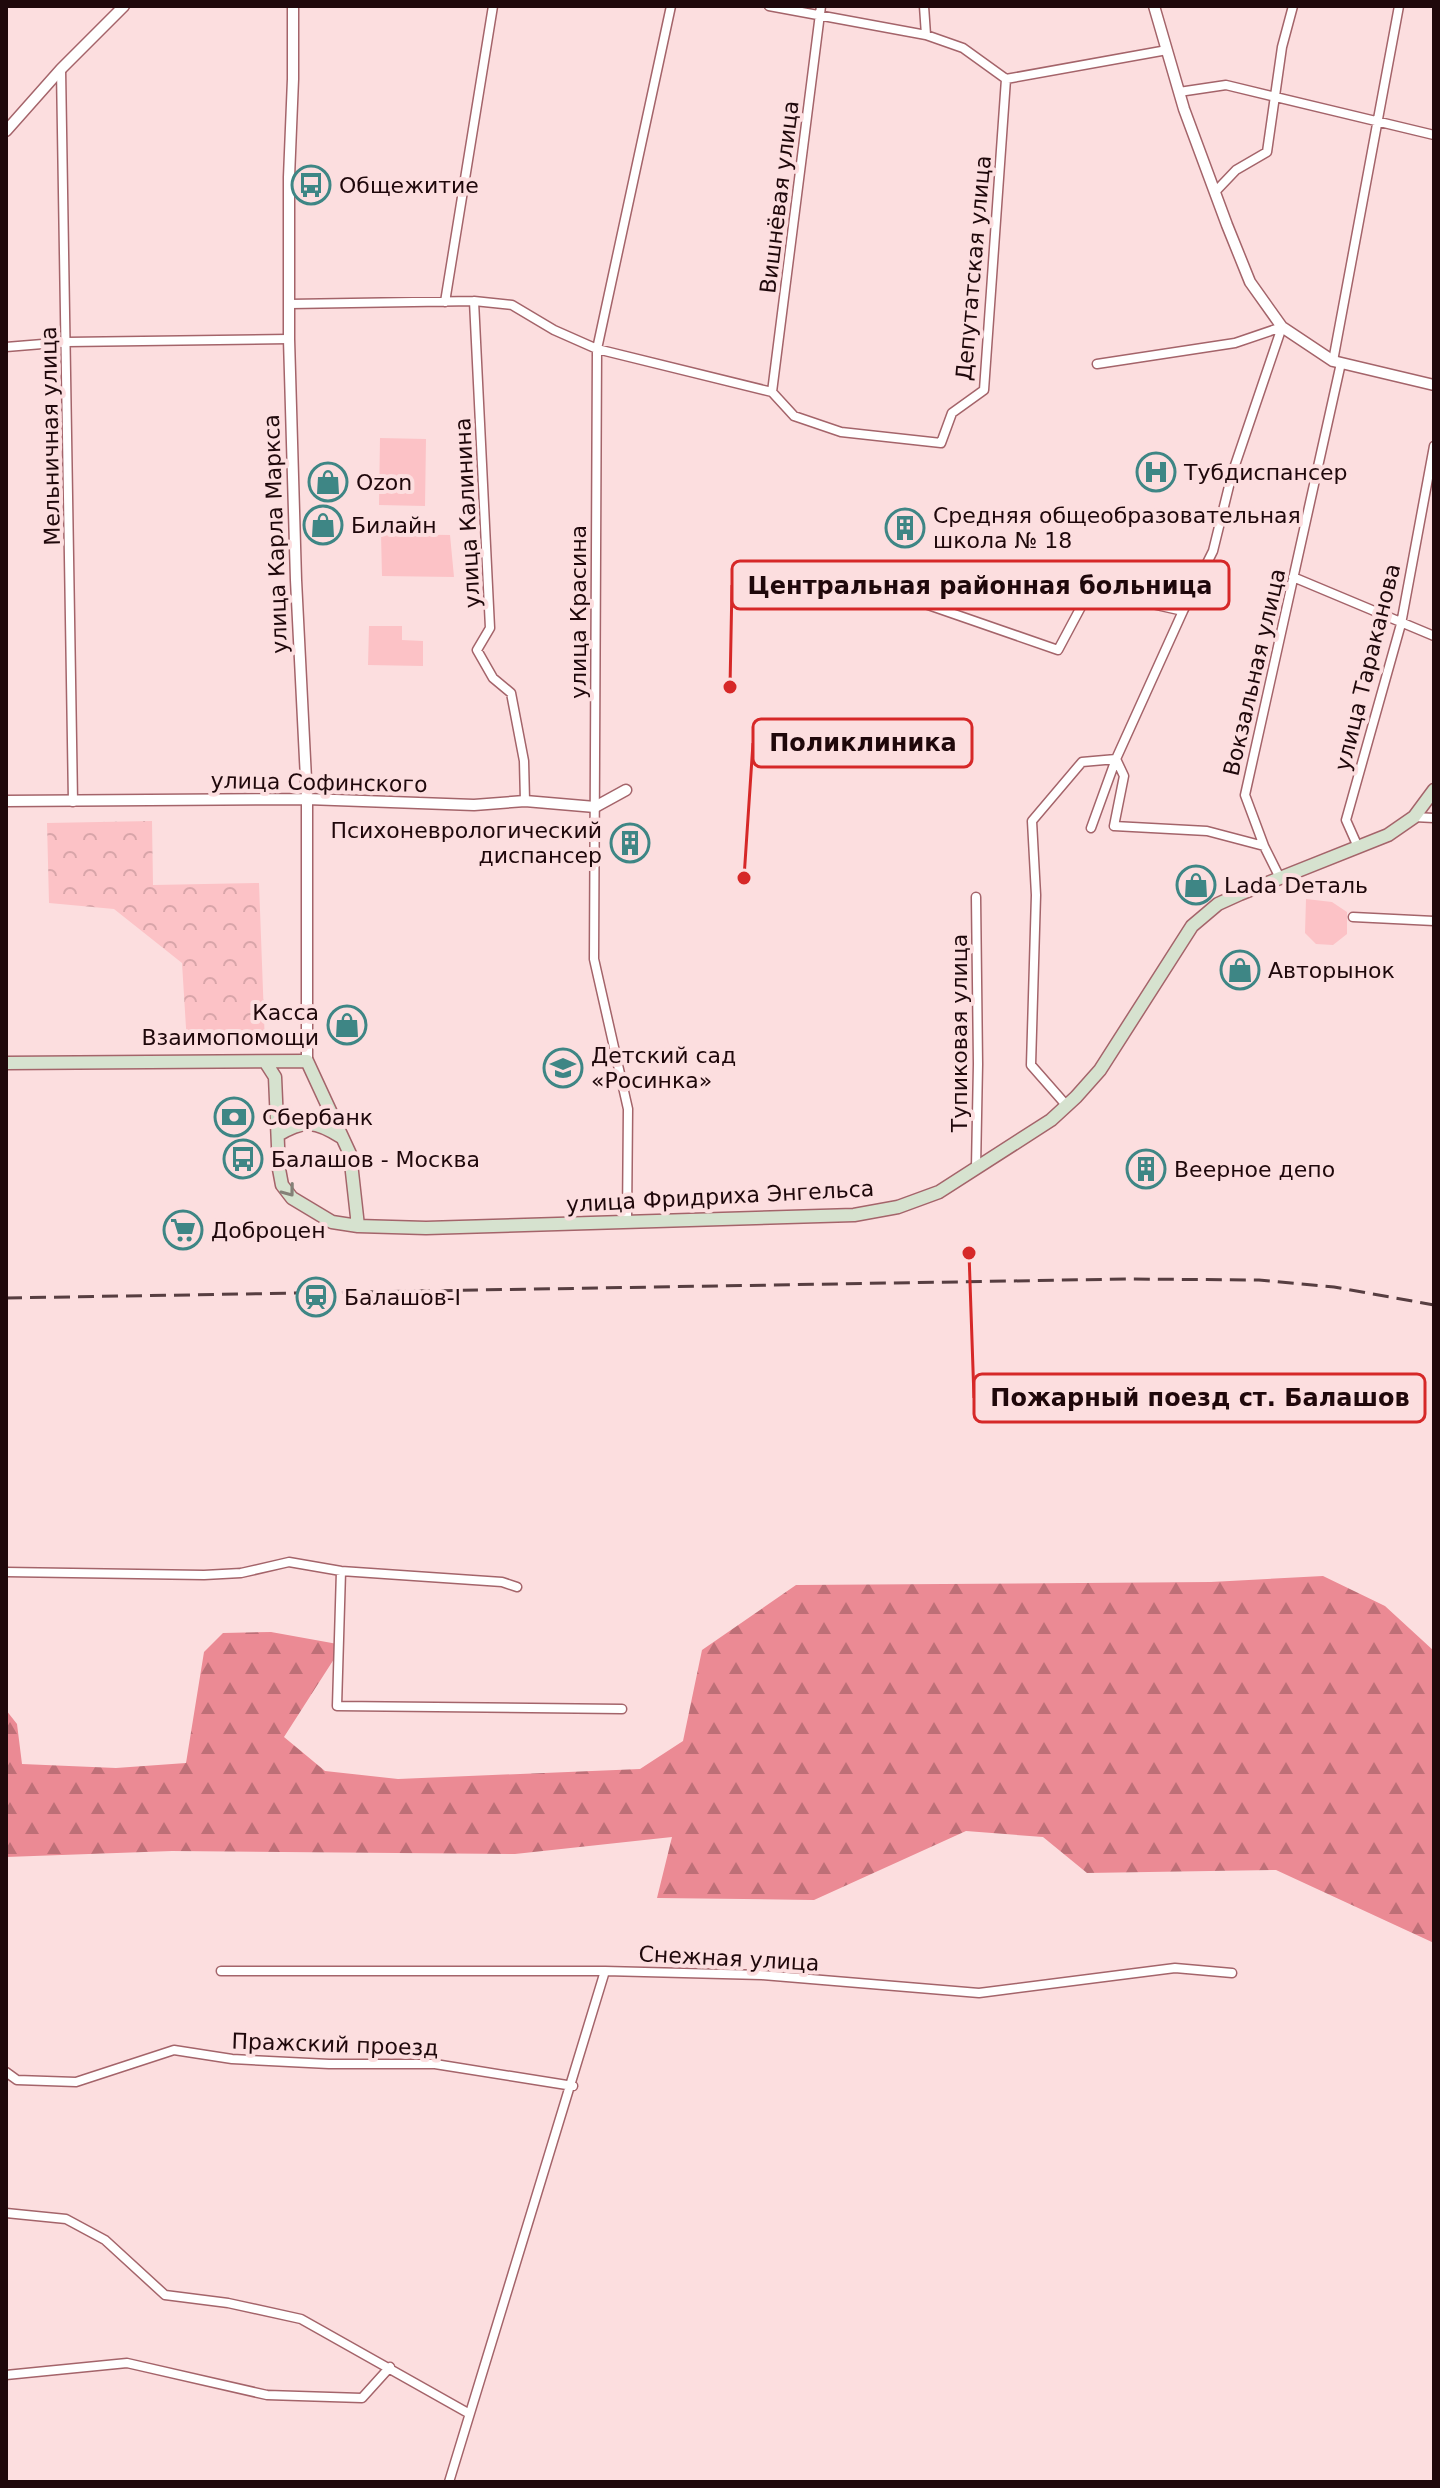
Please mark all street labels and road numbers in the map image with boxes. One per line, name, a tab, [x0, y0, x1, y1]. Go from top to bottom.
street label: Вишнёвая улица	[755, 99, 804, 295]
street label: Депутатская улица	[951, 154, 996, 382]
street label: Мельничная улица	[36, 326, 65, 546]
street label: улица Карла Маркса	[259, 414, 292, 654]
street label: улица Калинина	[450, 417, 485, 609]
street label: улица Красина	[566, 525, 591, 699]
street label: улица Тараканова	[1330, 561, 1405, 773]
street label: Вокзальная улица	[1218, 566, 1291, 778]
street label: улица Софинского	[210, 768, 428, 797]
street label: Тупиковая улица	[947, 934, 972, 1133]
street label: улица Фридриха Энгельса	[565, 1176, 875, 1217]
street label: Снежная улица	[638, 1941, 820, 1976]
street label: Пражский проезд	[231, 2028, 439, 2061]

